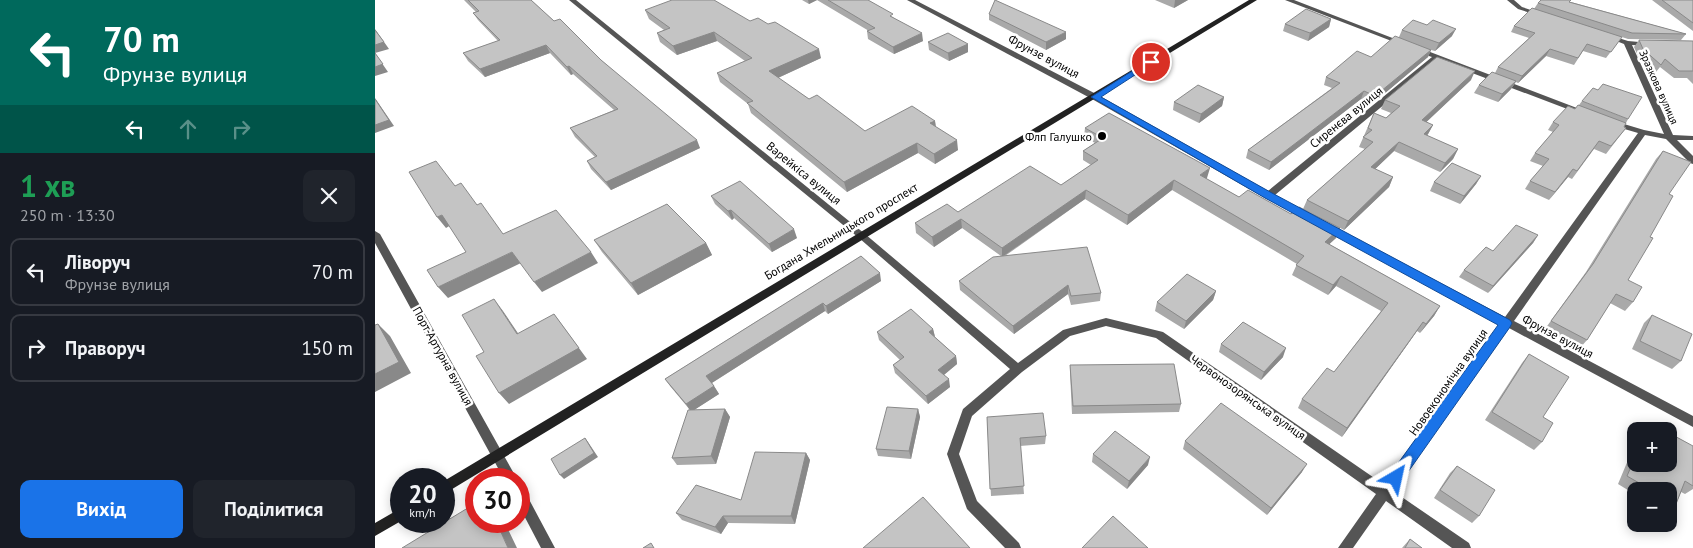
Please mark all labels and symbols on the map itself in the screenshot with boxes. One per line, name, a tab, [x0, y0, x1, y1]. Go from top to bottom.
street label: Фрунзе вулиця	[1006, 31, 1082, 81]
pin	[1130, 41, 1172, 83]
street label: Зразкова вулиця	[1636, 47, 1682, 127]
street label: Сиренєва вулиця	[1306, 83, 1386, 151]
place label: Флп Галушко	[1025, 129, 1092, 144]
marker: Флп Галушко	[1096, 130, 1108, 142]
street label: Варейкіса вулиця	[764, 138, 844, 208]
street label: Богдана Хмельницького проспект	[762, 179, 921, 283]
street label: Порт-Артурна вулиця	[410, 304, 476, 408]
street label: Фрунзе вулиця	[1520, 311, 1596, 361]
street label: Новоекономічна вулиця	[1406, 326, 1490, 438]
street label: Червонозорянська вулиця	[1187, 351, 1309, 443]
position arrow	[1369, 451, 1421, 503]
speed limit sign: 30	[465, 468, 530, 533]

